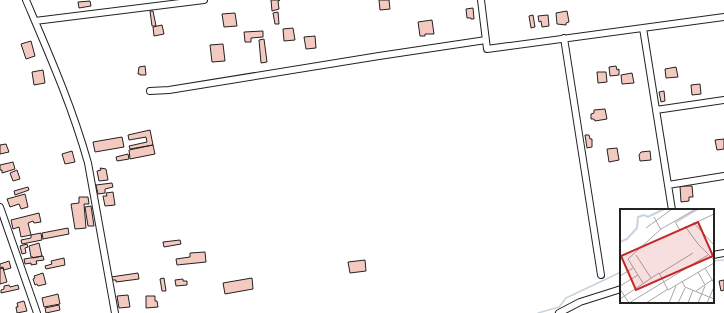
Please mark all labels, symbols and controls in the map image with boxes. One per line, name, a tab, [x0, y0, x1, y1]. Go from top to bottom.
inset map	[620, 209, 714, 303]

